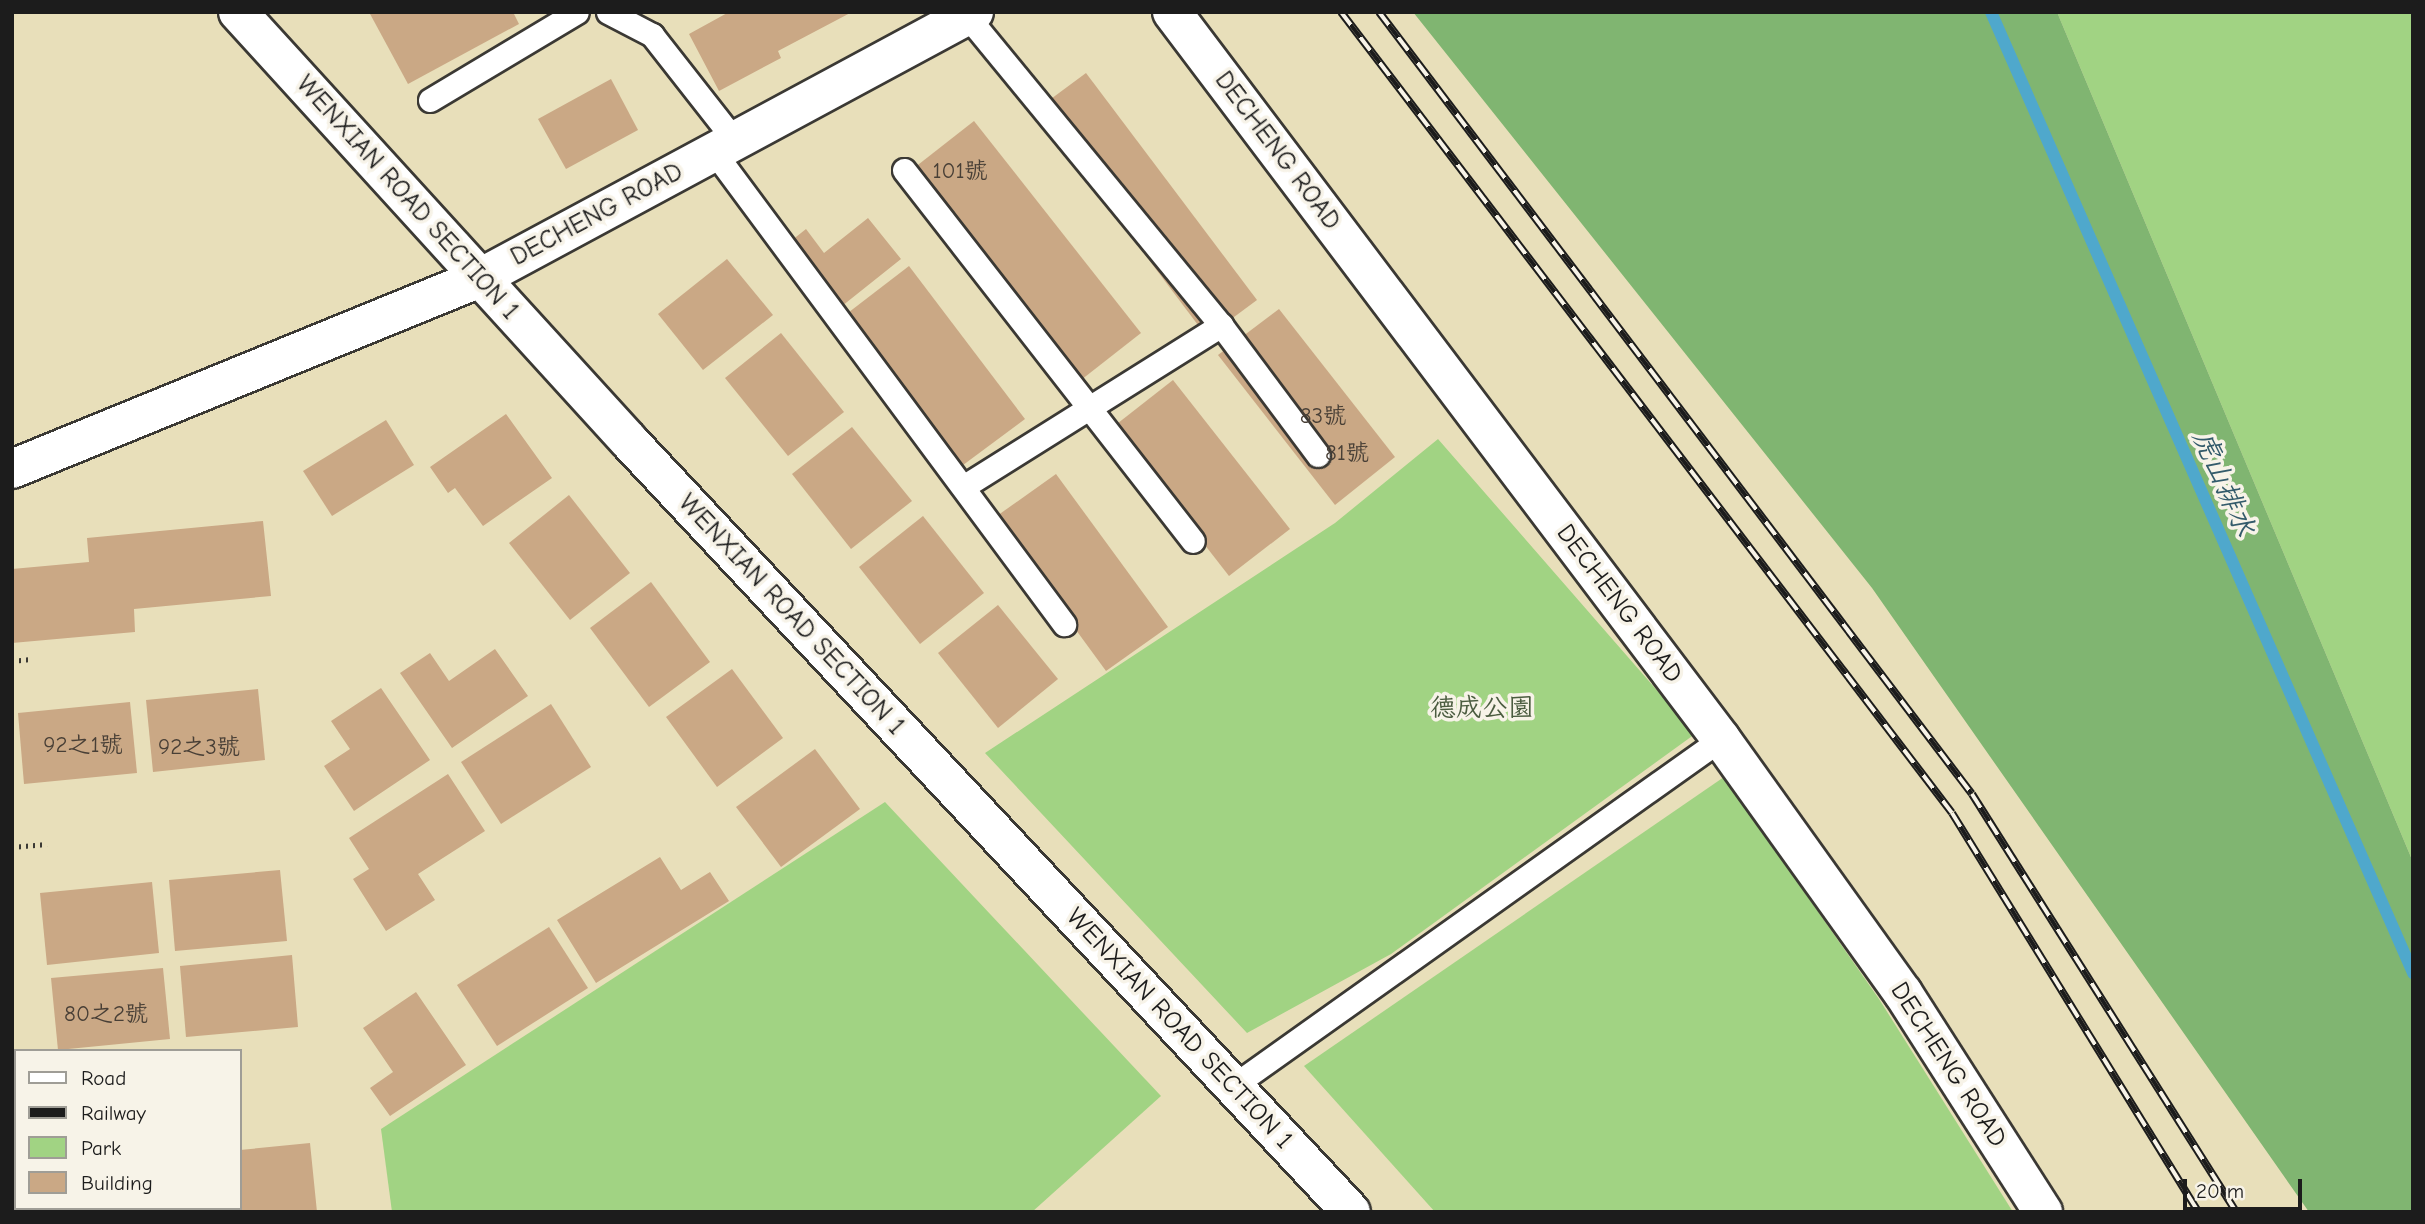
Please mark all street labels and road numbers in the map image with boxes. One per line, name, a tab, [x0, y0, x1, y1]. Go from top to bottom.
street label: DECHENG ROAD	[1207, 66, 1347, 236]
street label: WENXIAN ROAD SECTION 1	[289, 69, 525, 327]
street label: DECHENG ROAD	[506, 157, 688, 273]
street label: WENXIAN ROAD SECTION 1	[671, 488, 911, 742]
street label: DECHENG ROAD	[1549, 519, 1689, 689]
street label: WENXIAN ROAD SECTION 1	[1059, 902, 1299, 1156]
street label: DECHENG ROAD	[1883, 977, 2013, 1153]

